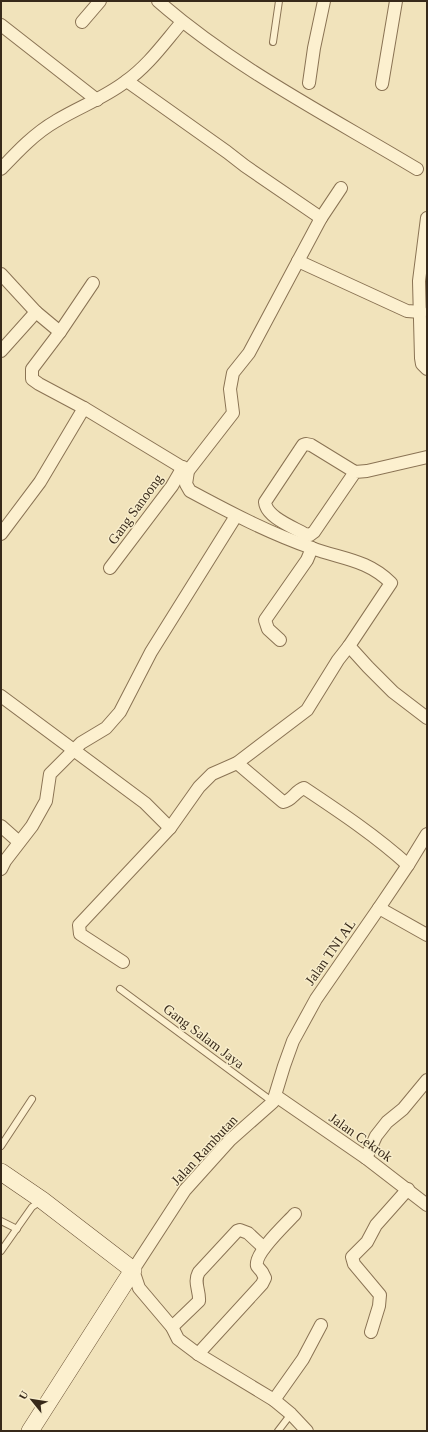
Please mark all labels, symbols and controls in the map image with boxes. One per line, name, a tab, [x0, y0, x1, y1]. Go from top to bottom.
street label: Gang Sanoong	[105, 471, 166, 547]
street label: Jalan TNI AL	[302, 917, 359, 988]
street label: Gang Salam Jaya	[160, 1001, 248, 1072]
street label: Jalan Cekrok	[326, 1110, 395, 1165]
street label: Jalan Rambutan	[168, 1112, 240, 1188]
north arrow	[12, 1380, 52, 1420]
text: U	[16, 1389, 31, 1401]

